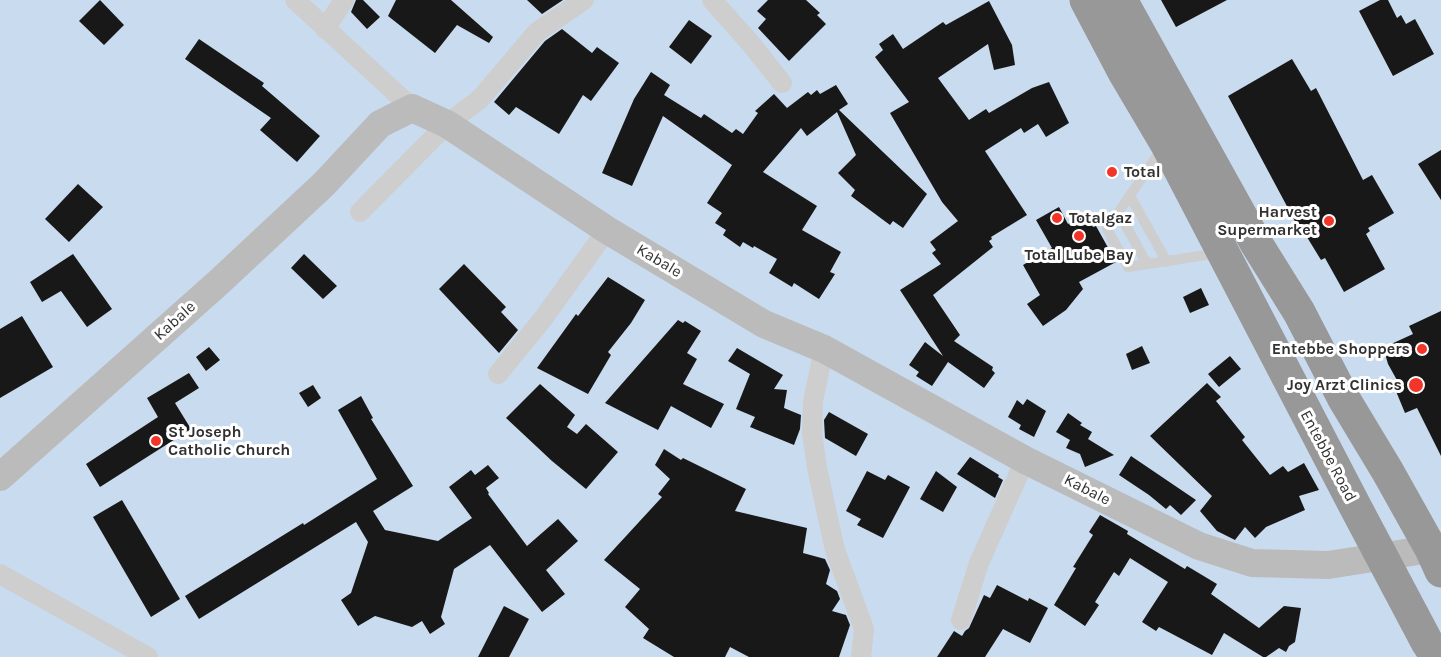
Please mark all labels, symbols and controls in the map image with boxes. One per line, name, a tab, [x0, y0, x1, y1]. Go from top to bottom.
place label: Total	[1124, 162, 1161, 182]
marker: Total	[1105, 165, 1119, 179]
place label: Harvest Supermarket	[1217, 202, 1317, 240]
place label: Totalgaz	[1069, 208, 1132, 228]
marker: Totalgaz	[1050, 211, 1064, 225]
marker: Harvest Supermarket	[1322, 214, 1336, 228]
marker: Total Lube Bay	[1072, 229, 1086, 243]
street label: Kabale	[633, 240, 685, 282]
place label: Total Lube Bay	[1025, 245, 1133, 265]
street label: Kabale	[150, 297, 200, 345]
place label: Entebbe Shoppers	[1272, 339, 1410, 359]
marker: Entebbe Shoppers	[1415, 342, 1429, 356]
place label: Joy Arzt Clinics	[1287, 375, 1402, 395]
marker: Joy Arzt Clinics	[1407, 376, 1425, 394]
street label: Entebbe Road	[1296, 407, 1360, 505]
place label: St Joseph Catholic Church	[168, 422, 290, 460]
marker: St Joseph Catholic Church	[149, 434, 163, 448]
street label: Kabale	[1061, 470, 1113, 510]

